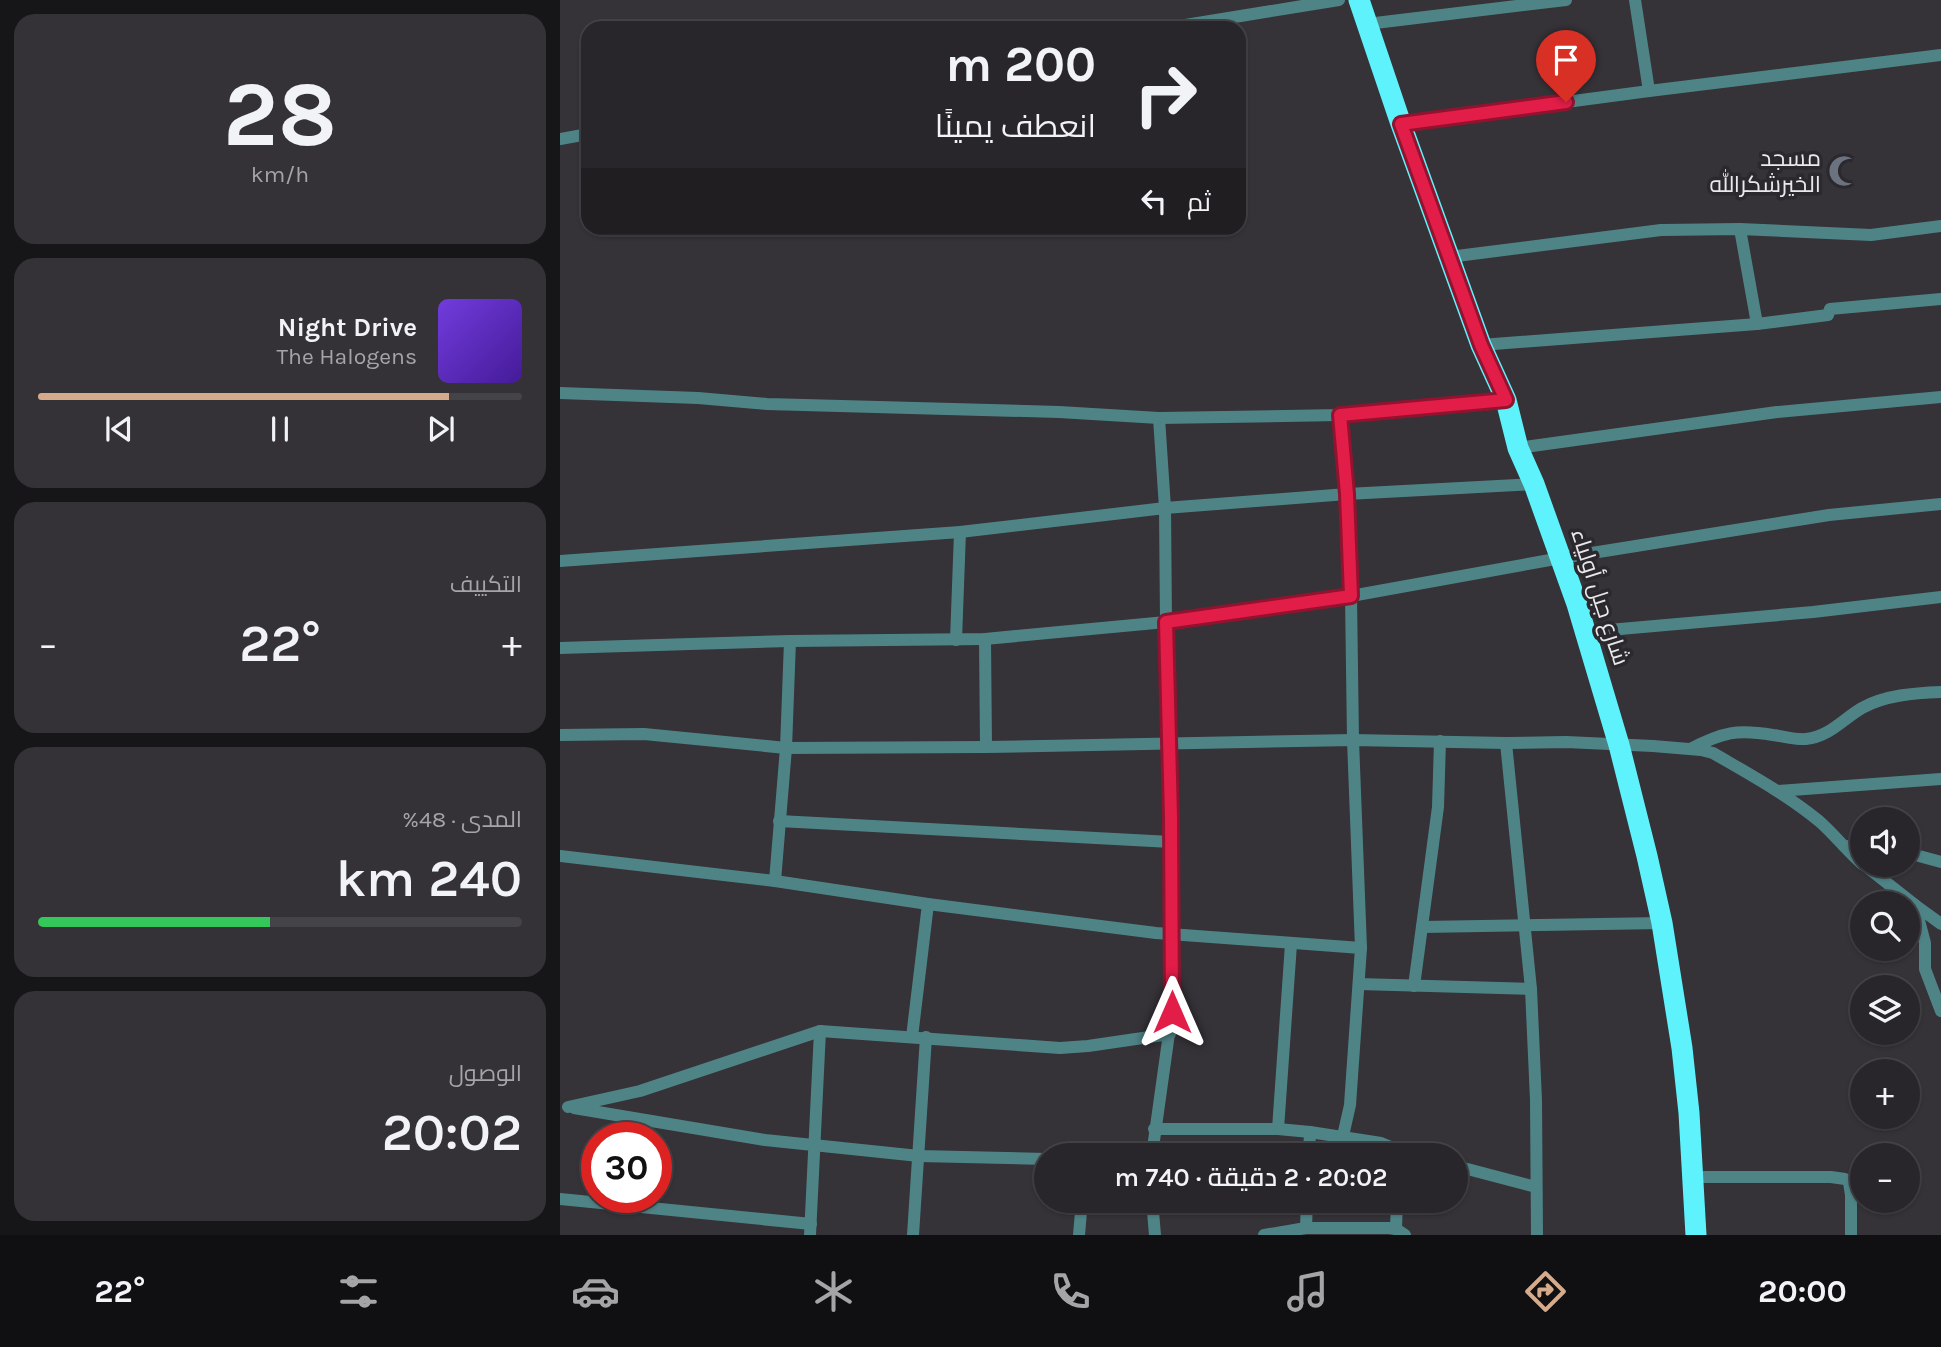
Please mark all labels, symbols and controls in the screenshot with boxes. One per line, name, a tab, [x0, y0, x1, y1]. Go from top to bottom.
pin	[1536, 30, 1596, 102]
text: 200 m	[945, 36, 1096, 93]
icon: arrive	[1547, 41, 1585, 79]
icon: right	[1120, 49, 1211, 140]
text: 28	[223, 62, 337, 168]
text: انعطف يمينًا	[935, 108, 1096, 145]
place label: مسجد الخيرشكرالله	[1709, 145, 1821, 198]
mosque icon: مسجد الخيرشكرالله	[1827, 154, 1861, 188]
text: km/h	[251, 161, 309, 188]
icon: left	[1135, 182, 1173, 220]
text: ثم	[1187, 187, 1211, 218]
text: Night Drive	[278, 312, 417, 343]
text: The Halogens	[277, 343, 417, 370]
icon: previous	[100, 410, 138, 448]
icon: pause	[261, 410, 299, 448]
icon: next	[422, 410, 460, 448]
street label: شارع جبل أولياء	[1563, 525, 1637, 669]
text: التكييف	[450, 571, 522, 598]
text: 22°	[239, 613, 321, 674]
text: −	[38, 622, 58, 667]
text: +	[502, 622, 522, 667]
text: المدى · 48%	[402, 806, 522, 833]
map controls	[1850, 807, 1920, 1213]
button: sound	[1850, 807, 1920, 877]
text: 240 km	[336, 848, 522, 909]
button: search	[1850, 891, 1920, 961]
position arrow	[1135, 975, 1209, 1049]
button: layers	[1850, 975, 1920, 1045]
button: +	[1850, 1059, 1920, 1129]
text: الوصول	[449, 1060, 522, 1087]
text: 20:02	[382, 1102, 522, 1163]
speed limit sign: 30	[581, 1122, 672, 1213]
button: −	[1850, 1143, 1920, 1213]
text: 20:02 · 2 دقيقة · 740 m	[1114, 1162, 1388, 1193]
icon: filters	[334, 1267, 383, 1316]
icon: car	[571, 1267, 620, 1316]
icon: climate	[809, 1267, 858, 1316]
icon: phone	[1046, 1267, 1095, 1316]
icon: music	[1283, 1267, 1332, 1316]
icon: directions	[1521, 1267, 1570, 1316]
text: 22°	[94, 1273, 145, 1310]
text: 20:00	[1758, 1273, 1847, 1310]

